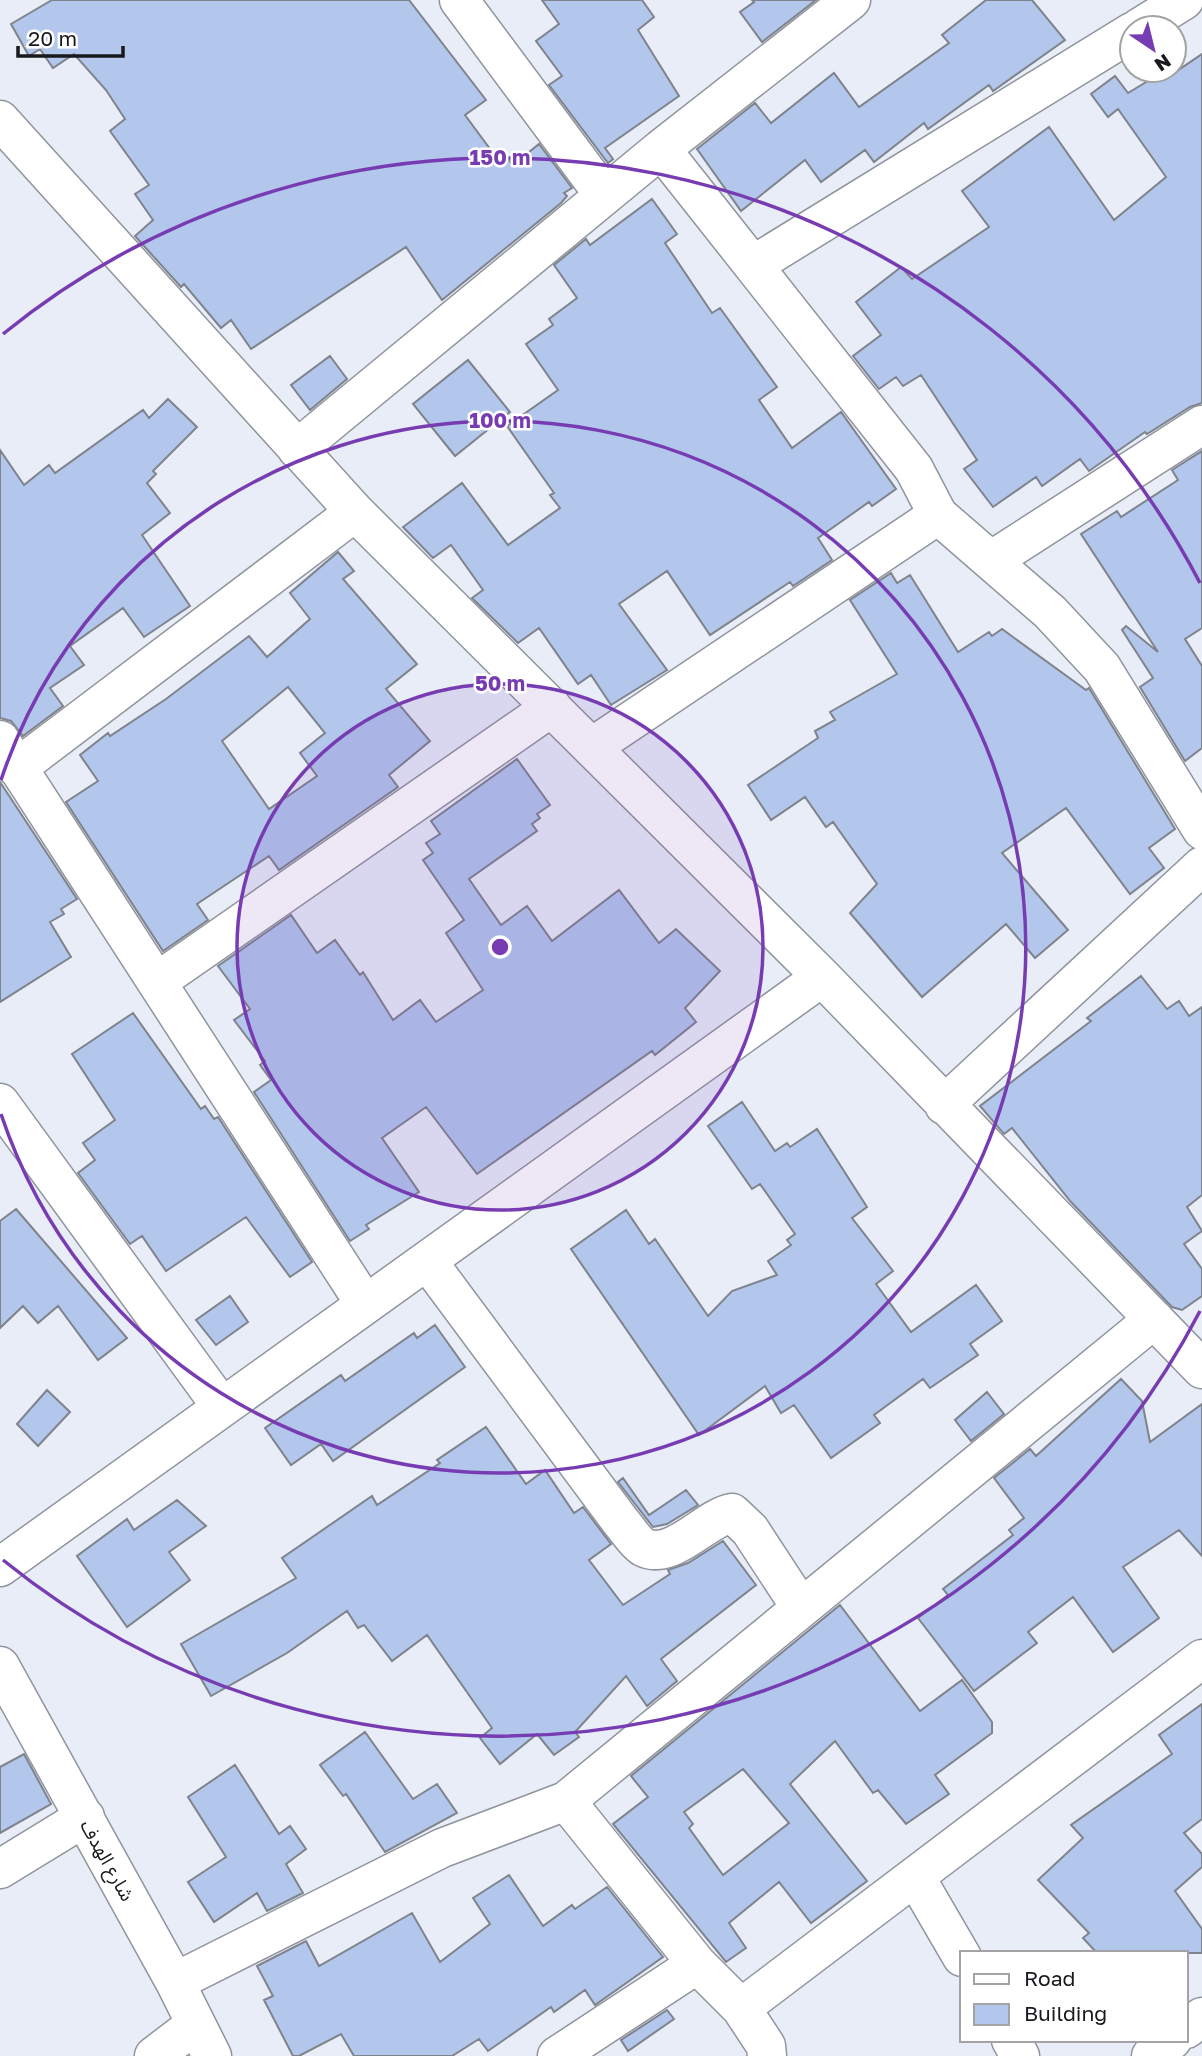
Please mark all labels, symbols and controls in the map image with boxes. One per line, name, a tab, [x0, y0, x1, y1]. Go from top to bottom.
scale bar	[18, 14, 122, 58]
north arrow	[1118, 14, 1188, 84]
text: 20 m	[28, 25, 77, 51]
text: N	[1151, 50, 1176, 77]
text: 150 m	[470, 144, 530, 170]
text: 100 m	[469, 407, 531, 433]
text: 50 m	[475, 670, 525, 696]
centre of rings	[488, 935, 512, 959]
street label: شارع الهدف	[74, 1815, 140, 1906]
legend	[960, 1951, 1188, 2042]
text: Road	[1024, 1965, 1075, 1991]
text: Building	[1024, 2000, 1107, 2026]

